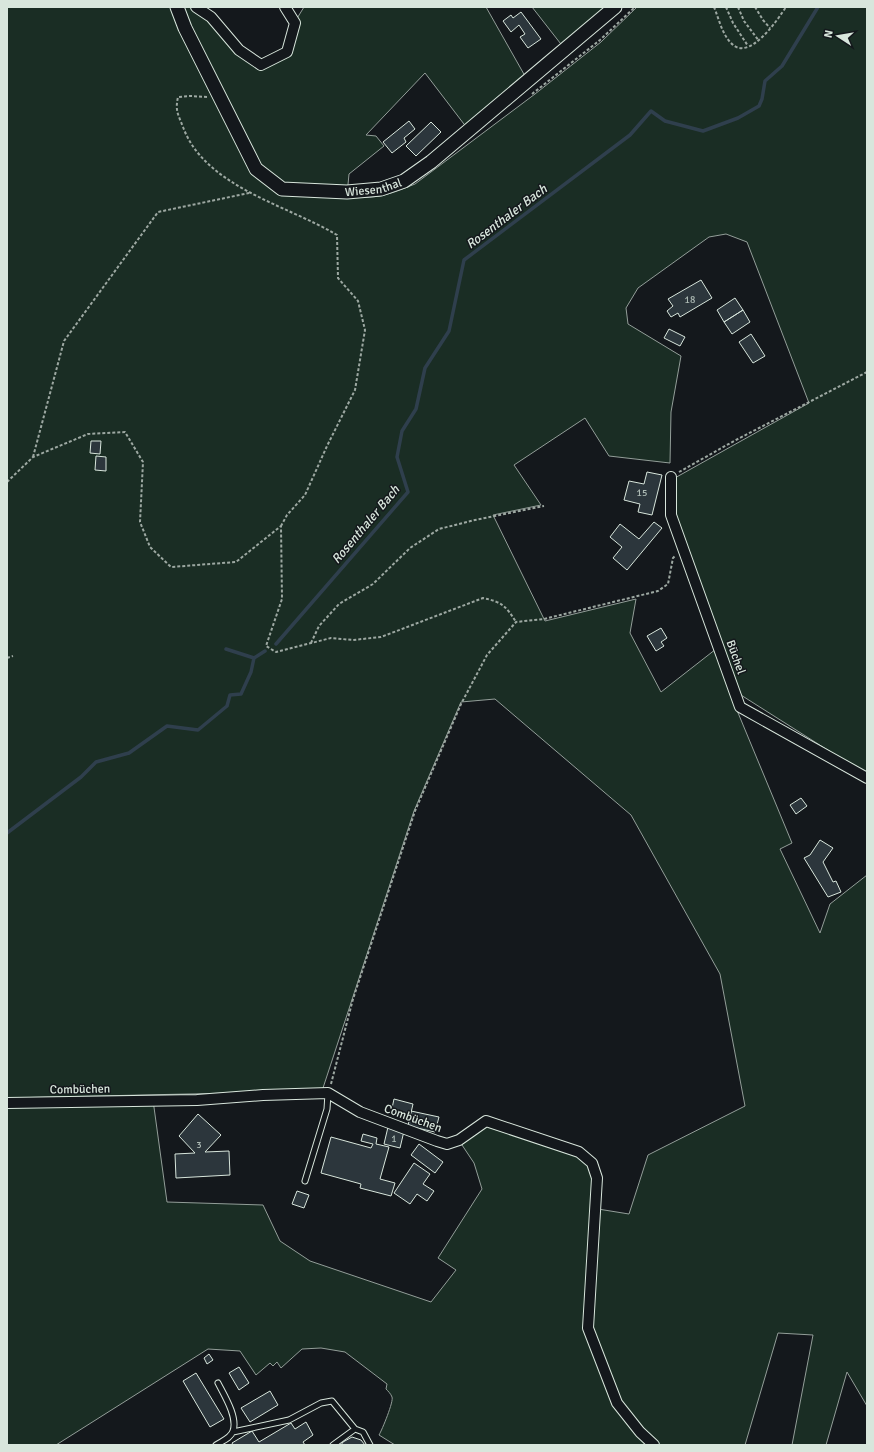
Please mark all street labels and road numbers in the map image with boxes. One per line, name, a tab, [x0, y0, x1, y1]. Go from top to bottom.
street label: Wiesenthal	[344, 175, 404, 200]
street label: Büchel	[722, 638, 749, 677]
street label: Combüchen	[50, 1081, 110, 1098]
street label: Combüchen	[382, 1101, 444, 1136]

